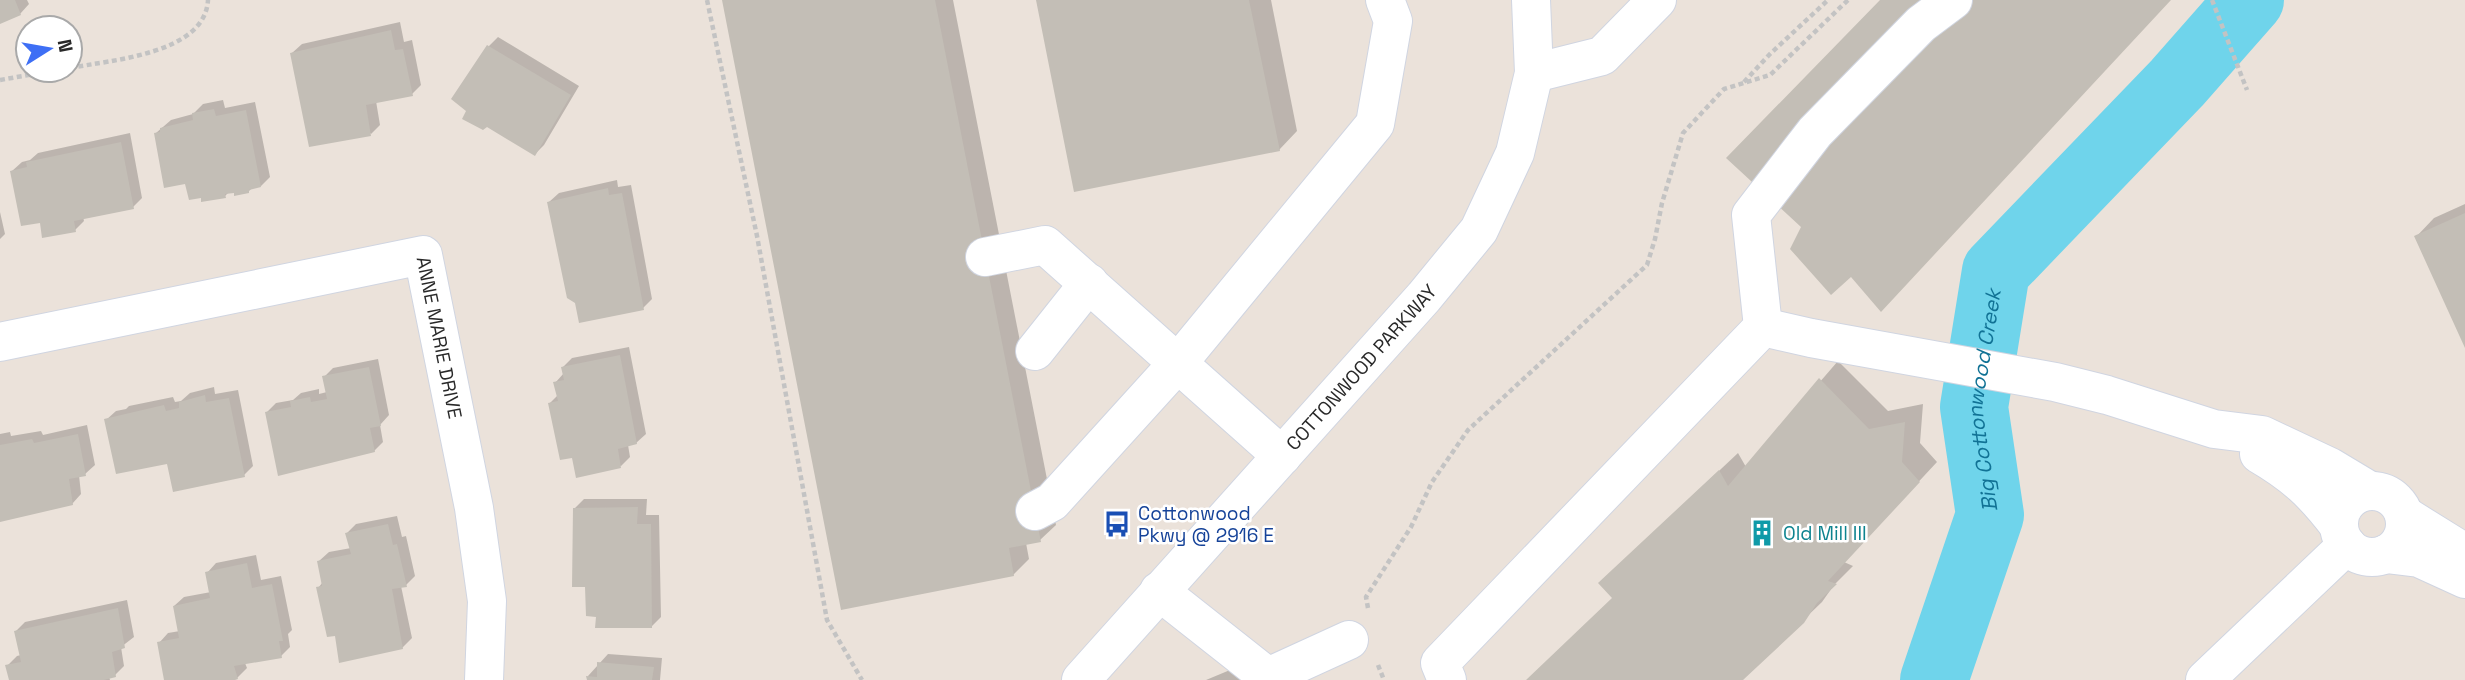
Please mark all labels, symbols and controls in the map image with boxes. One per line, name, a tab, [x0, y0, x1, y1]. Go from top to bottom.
north arrow	[14, 14, 84, 84]
text: N	[52, 37, 79, 54]
street label: ANNE MARIE DRIVE	[411, 254, 468, 421]
street label: COTTONWOOD PARKWAY	[1280, 279, 1442, 455]
water label: Big Cottonwood Creek	[1960, 284, 2007, 514]
place label: Cottonwood Pkwy @ 2916 E	[1138, 501, 1274, 548]
bus stop icon: Cottonwood Pkwy @ 2916 E	[1102, 509, 1132, 539]
building icon: Old Mill III	[1747, 518, 1777, 548]
place label: Old Mill III	[1783, 521, 1867, 546]

